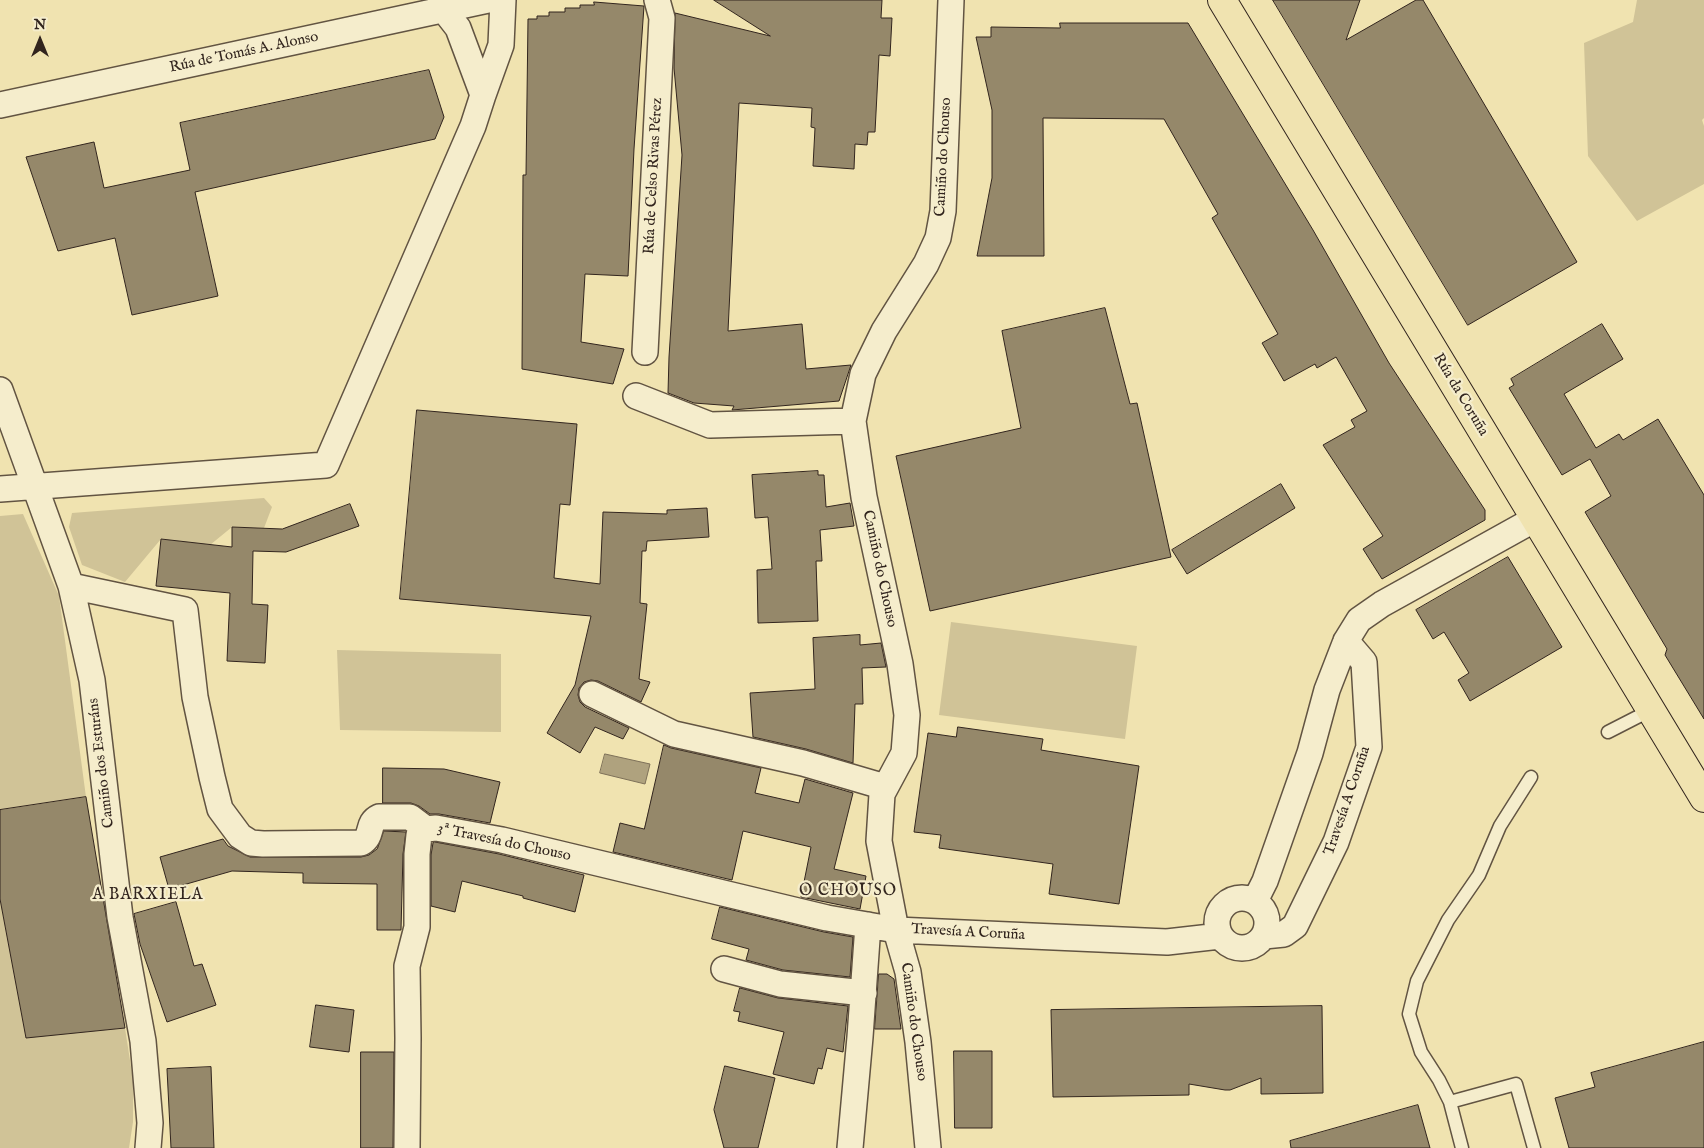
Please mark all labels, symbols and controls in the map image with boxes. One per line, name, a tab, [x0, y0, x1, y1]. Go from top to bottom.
north arrow	[15, 15, 65, 65]
text: N	[34, 16, 46, 34]
street label: Rúa de Tomás A. Alonso	[168, 28, 320, 78]
street label: Rúa de Celso Rivas Pérez	[641, 97, 667, 255]
street label: Camiño do Chouso	[932, 97, 956, 217]
street label: Rúa da Coruña	[1428, 350, 1492, 440]
street label: Camiño do Chouso	[858, 509, 900, 629]
street label: Camiño dos Esturáns	[85, 697, 119, 829]
street label: Travesía A Coruña	[1321, 744, 1375, 858]
street label: 3ª Travesía do Chouso	[436, 820, 572, 866]
district label: O CHOUSO	[798, 882, 898, 902]
district label: A BARXIELA	[91, 886, 205, 906]
street label: Travesía A Coruña	[911, 921, 1025, 945]
street label: Camiño do Chouso	[896, 962, 930, 1082]

